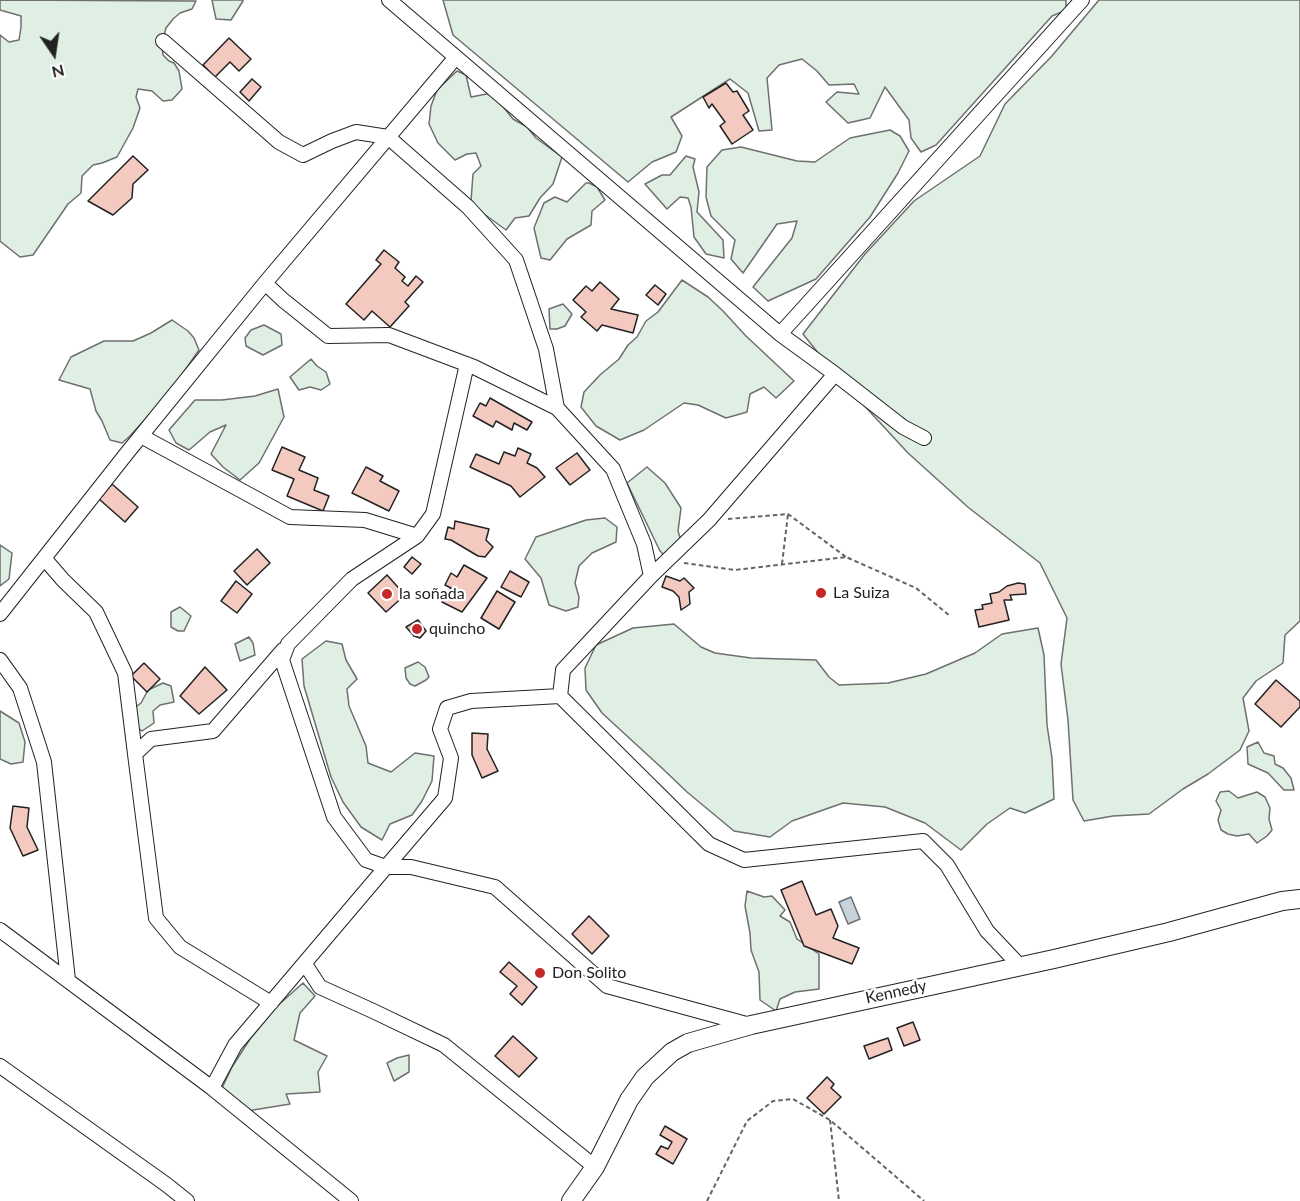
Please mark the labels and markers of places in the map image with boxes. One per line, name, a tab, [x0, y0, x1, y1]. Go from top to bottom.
place label: La Suiza	[833, 583, 890, 603]
place label: la soñada	[399, 584, 465, 604]
marker: La Suiza	[814, 586, 828, 600]
marker: la soñada	[380, 587, 394, 601]
place label: quincho	[429, 619, 485, 639]
marker: quincho	[410, 622, 424, 636]
place label: Don Solito	[552, 963, 626, 983]
marker: Don Solito	[533, 966, 547, 980]

